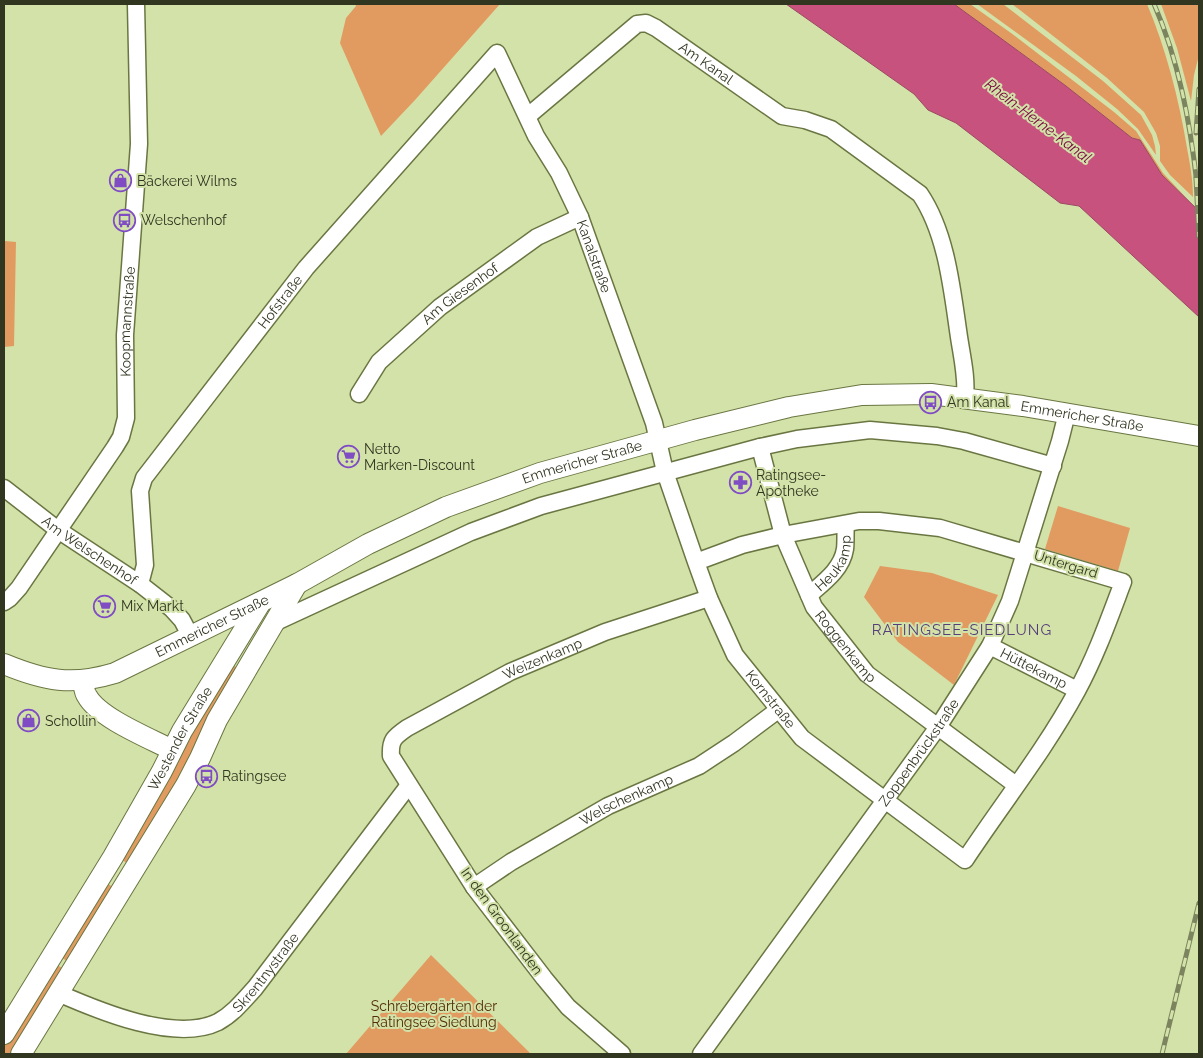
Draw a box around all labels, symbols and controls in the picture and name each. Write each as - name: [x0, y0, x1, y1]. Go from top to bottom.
- street label: Am Kanal: [676, 39, 736, 87]
- water label: Rhein-Herne-Kanal: [981, 75, 1095, 167]
- shop icon: Bäckerei Wilms: [109, 169, 133, 193]
- place label: Bäckerei Wilms: [137, 173, 237, 189]
- bus stop icon: Welschenhof: [113, 208, 137, 232]
- place label: Welschenhof: [141, 212, 228, 228]
- street label: Kanalstraße: [574, 218, 615, 295]
- street label: Am Giesenhof: [419, 259, 502, 327]
- street label: Koopmannstraße: [117, 266, 138, 377]
- street label: Hofstraße: [254, 272, 306, 332]
- bus stop icon: Am Kanal: [919, 390, 943, 414]
- place label: Am Kanal: [947, 394, 1009, 410]
- street label: Emmericher Straße: [1020, 398, 1145, 434]
- street label: Emmericher Straße: [520, 437, 644, 487]
- place label: Netto Marken-Discount: [364, 441, 475, 473]
- supermarket icon: Netto Marken-Discount: [336, 445, 360, 469]
- place label: Ratingsee- Apotheke: [756, 467, 826, 499]
- pharmacy icon: Ratingsee- Apotheke: [728, 471, 752, 495]
- street label: Am Welschenhof: [39, 513, 141, 589]
- street label: Heukamp: [812, 535, 854, 594]
- street label: Untergard: [1032, 547, 1100, 581]
- street label: Emmericher Straße: [153, 591, 271, 660]
- supermarket icon: Mix Markt: [93, 594, 117, 618]
- place label: Mix Markt: [121, 598, 184, 614]
- street label: Roggenkamp: [812, 607, 879, 686]
- district label: RATINGSEE-SIEDLUNG: [872, 621, 1052, 639]
- street label: Weizenkamp: [500, 634, 585, 683]
- street label: Hüttekamp: [998, 645, 1070, 692]
- street label: Kornstraße: [742, 667, 799, 731]
- street label: Westender Straße: [145, 684, 215, 793]
- street label: Zoppenbrückstraße: [875, 696, 962, 809]
- shop icon: Schollin: [17, 709, 41, 733]
- place label: Schollin: [45, 713, 97, 729]
- bus stop icon: Ratingsee: [194, 764, 218, 788]
- place label: Ratingsee: [222, 768, 286, 784]
- street label: Welschenkamp: [577, 770, 676, 829]
- street label: In den Groonlanden: [458, 864, 546, 978]
- street label: Skrentnystraße: [229, 930, 302, 1015]
- park label: Schrebergärten der Ratingsee Siedlung: [371, 998, 497, 1030]

